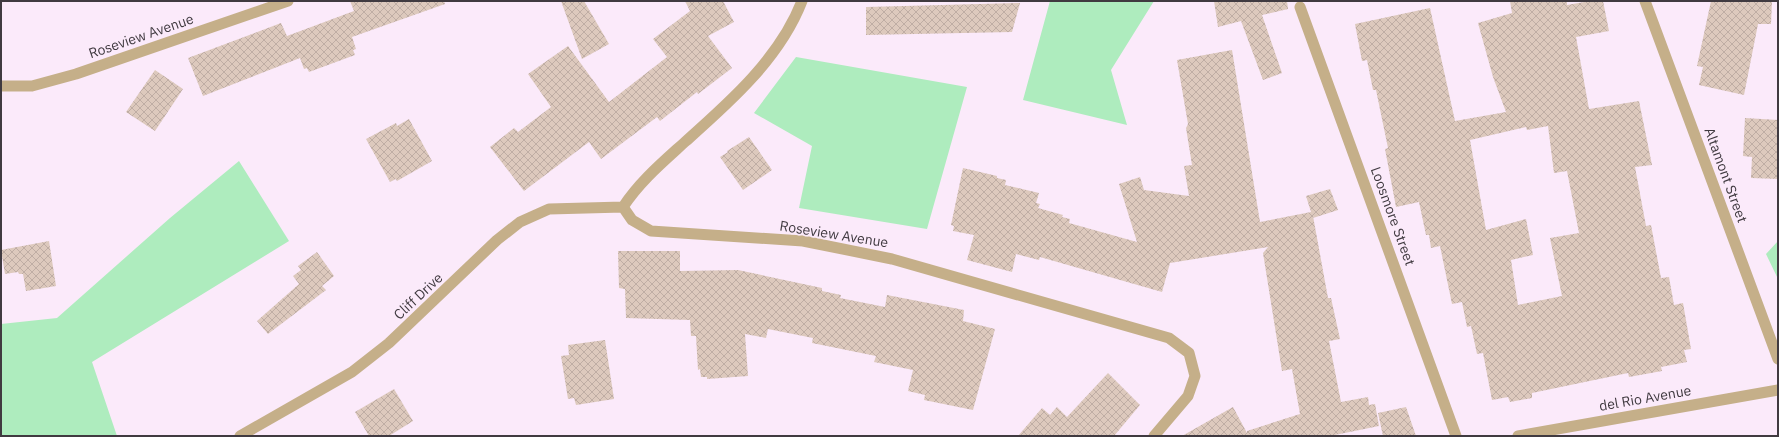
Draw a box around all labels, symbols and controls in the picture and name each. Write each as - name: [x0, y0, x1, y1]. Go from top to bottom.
- street label: Roseview Avenue: [86, 10, 196, 62]
- street label: Altamont Street: [1700, 125, 1752, 225]
- street label: Loosmore Street: [1367, 164, 1419, 268]
- street label: Roseview Avenue: [778, 217, 890, 252]
- street label: Cliff Drive: [390, 268, 447, 323]
- street label: del Rio Avenue: [1598, 381, 1693, 415]

